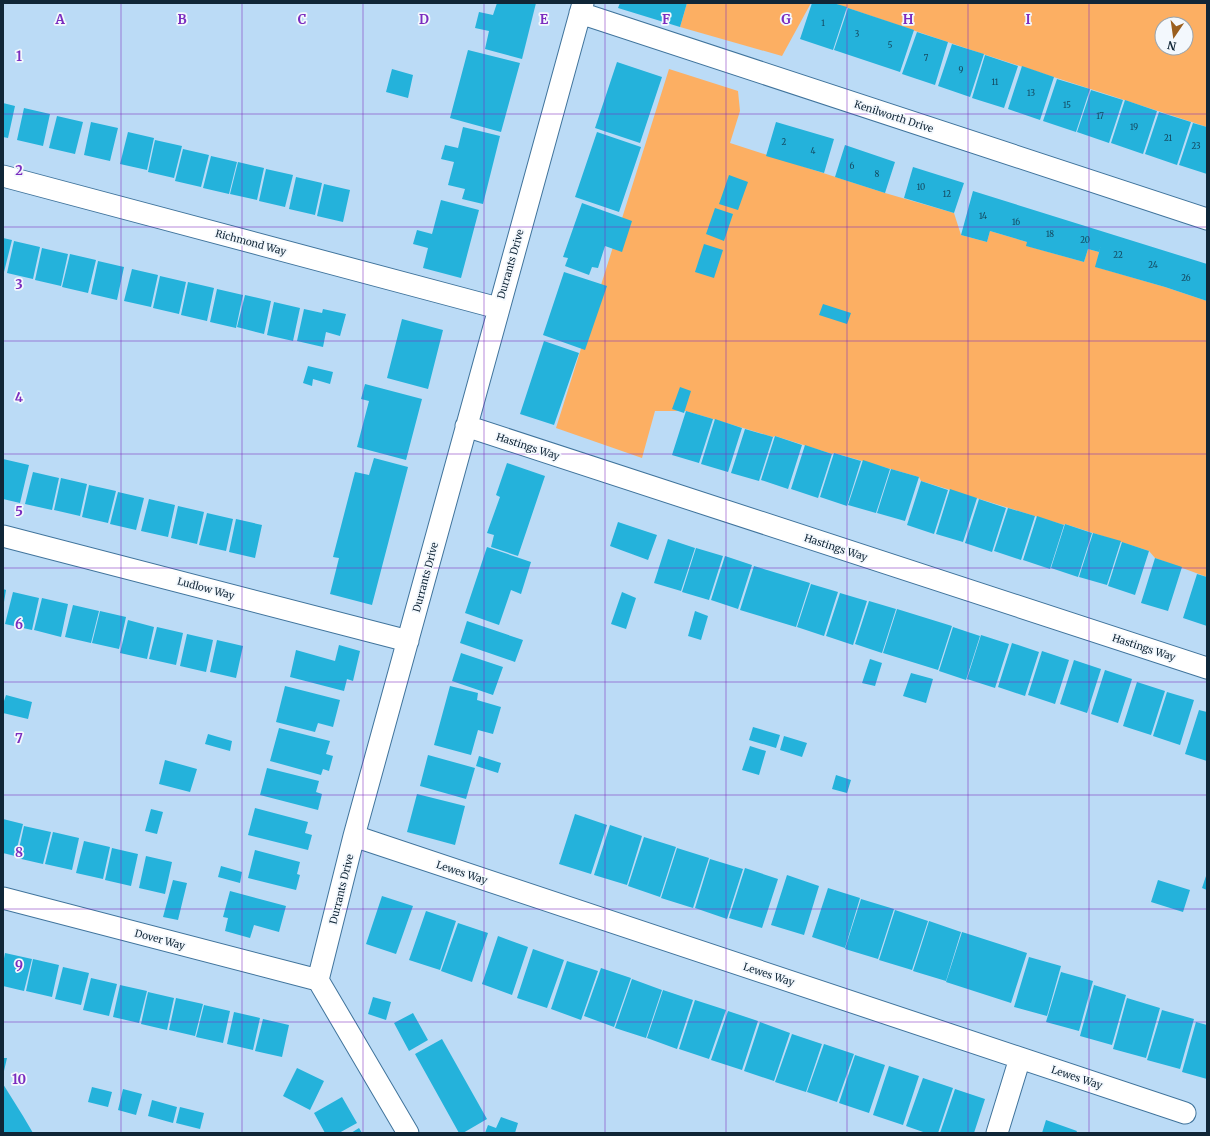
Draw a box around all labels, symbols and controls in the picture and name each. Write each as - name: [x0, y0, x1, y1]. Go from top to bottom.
- text: A: [54, 11, 65, 28]
- text: B: [177, 11, 187, 28]
- text: C: [298, 11, 307, 28]
- text: D: [419, 11, 429, 28]
- text: E: [540, 11, 549, 28]
- text: F: [662, 11, 670, 28]
- text: G: [781, 11, 791, 28]
- text: H: [903, 11, 914, 28]
- text: I: [1025, 11, 1031, 28]
- north arrow: [1154, 16, 1194, 56]
- house number: 1: [821, 18, 825, 28]
- house number: 3: [855, 29, 860, 39]
- text: N: [1166, 38, 1178, 54]
- house number: 5: [888, 40, 893, 50]
- text: 1: [16, 48, 22, 65]
- house number: 7: [924, 53, 929, 63]
- house number: 9: [959, 65, 964, 75]
- house number: 11: [992, 77, 999, 87]
- house number: 13: [1027, 88, 1035, 98]
- street label: Kenilworth Drive: [853, 98, 935, 135]
- house number: 15: [1063, 100, 1071, 110]
- house number: 17: [1096, 111, 1104, 121]
- house number: 19: [1130, 122, 1138, 132]
- house number: 21: [1164, 133, 1172, 143]
- house number: 2: [782, 137, 787, 147]
- house number: 23: [1191, 141, 1201, 151]
- house number: 4: [811, 146, 816, 156]
- house number: 6: [850, 161, 855, 171]
- text: 2: [15, 162, 23, 179]
- house number: 8: [875, 169, 880, 179]
- house number: 10: [917, 182, 925, 192]
- house number: 12: [943, 189, 951, 199]
- house number: 14: [979, 211, 987, 221]
- house number: 16: [1012, 217, 1020, 227]
- street label: Richmond Way: [214, 227, 288, 258]
- street label: Durrants Drive: [494, 228, 527, 300]
- house number: 18: [1046, 229, 1054, 239]
- house number: 20: [1080, 235, 1090, 245]
- house number: 22: [1113, 250, 1123, 260]
- house number: 24: [1148, 260, 1158, 270]
- house number: 26: [1181, 273, 1191, 283]
- text: 3: [15, 276, 23, 293]
- text: 4: [15, 389, 24, 406]
- street label: Hastings Way: [495, 430, 561, 463]
- text: 5: [15, 503, 23, 520]
- street label: Hastings Way: [803, 531, 869, 564]
- street label: Durrants Drive: [410, 541, 441, 613]
- street label: Ludlow Way: [176, 575, 236, 602]
- text: 6: [15, 616, 23, 633]
- street label: Hastings Way: [1111, 631, 1177, 664]
- text: 7: [15, 730, 23, 747]
- text: 8: [15, 844, 23, 861]
- street label: Durrants Drive: [326, 853, 356, 926]
- street label: Lewes Way: [435, 858, 489, 887]
- street label: Dover Way: [133, 927, 187, 953]
- text: 9: [15, 957, 23, 974]
- street label: Lewes Way: [742, 960, 796, 989]
- street label: Lewes Way: [1050, 1063, 1104, 1092]
- text: 10: [12, 1071, 26, 1088]

